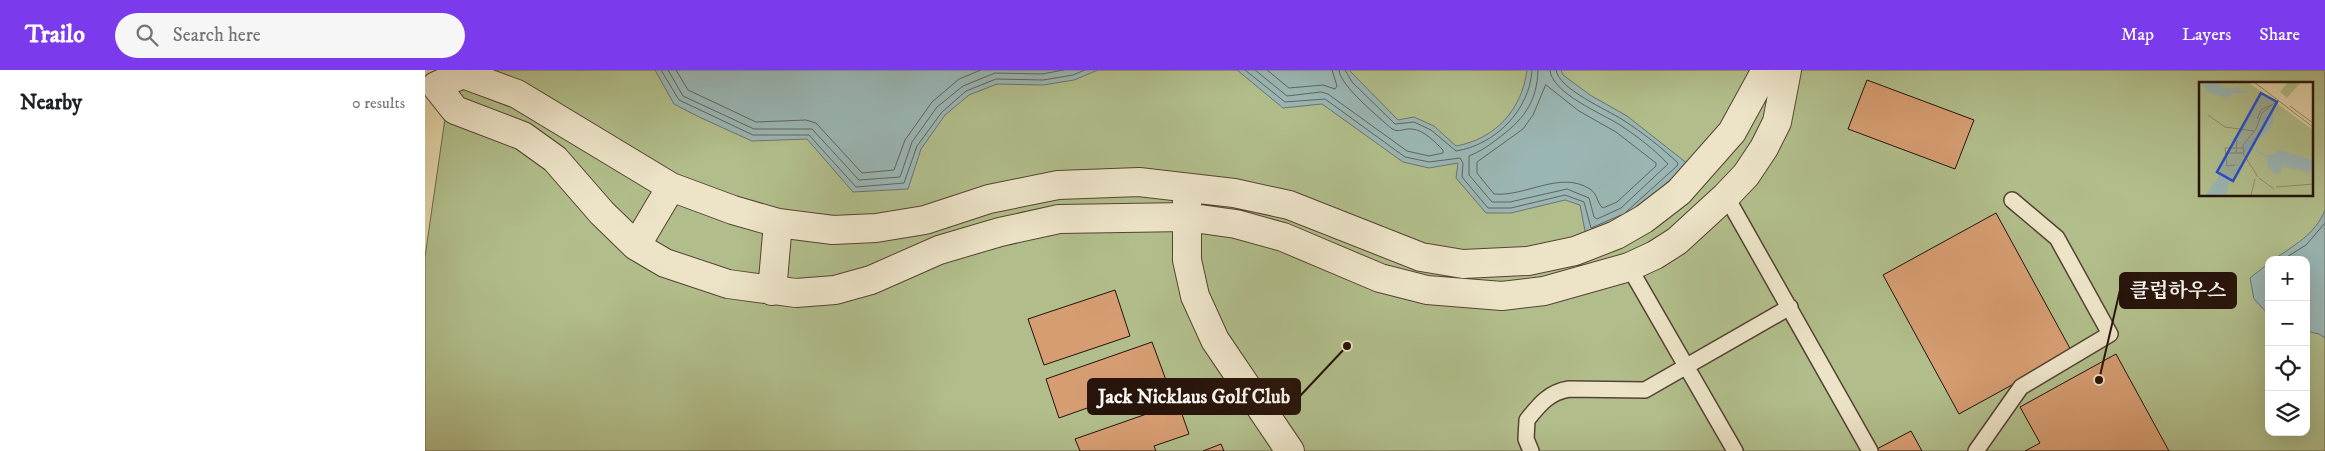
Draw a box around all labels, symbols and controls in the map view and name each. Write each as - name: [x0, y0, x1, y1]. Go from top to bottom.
- search box: [115, 13, 465, 58]
- text: Trailo: [25, 20, 85, 50]
- icon: search: [133, 21, 161, 49]
- text: Search here: [173, 24, 261, 47]
- text: Map: [2121, 24, 2154, 46]
- text: Layers: [2182, 24, 2231, 46]
- text: Share: [2259, 24, 2300, 46]
- inset map: [2199, 82, 2313, 196]
- text: Nearby: [20, 90, 82, 116]
- text: 0 results: [352, 93, 405, 113]
- map controls: [2265, 256, 2310, 436]
- button: +: [2265, 256, 2310, 301]
- callout: 클럽하우스: [2120, 273, 2236, 308]
- text: 클럽하우스: [2130, 279, 2226, 304]
- button: −: [2265, 301, 2310, 346]
- button: locate: [2265, 346, 2310, 391]
- callout: Jack Nicklaus Golf Club: [1088, 379, 1300, 414]
- text: Jack Nicklaus Golf Club: [1096, 385, 1291, 410]
- button: layers: [2265, 391, 2310, 436]

